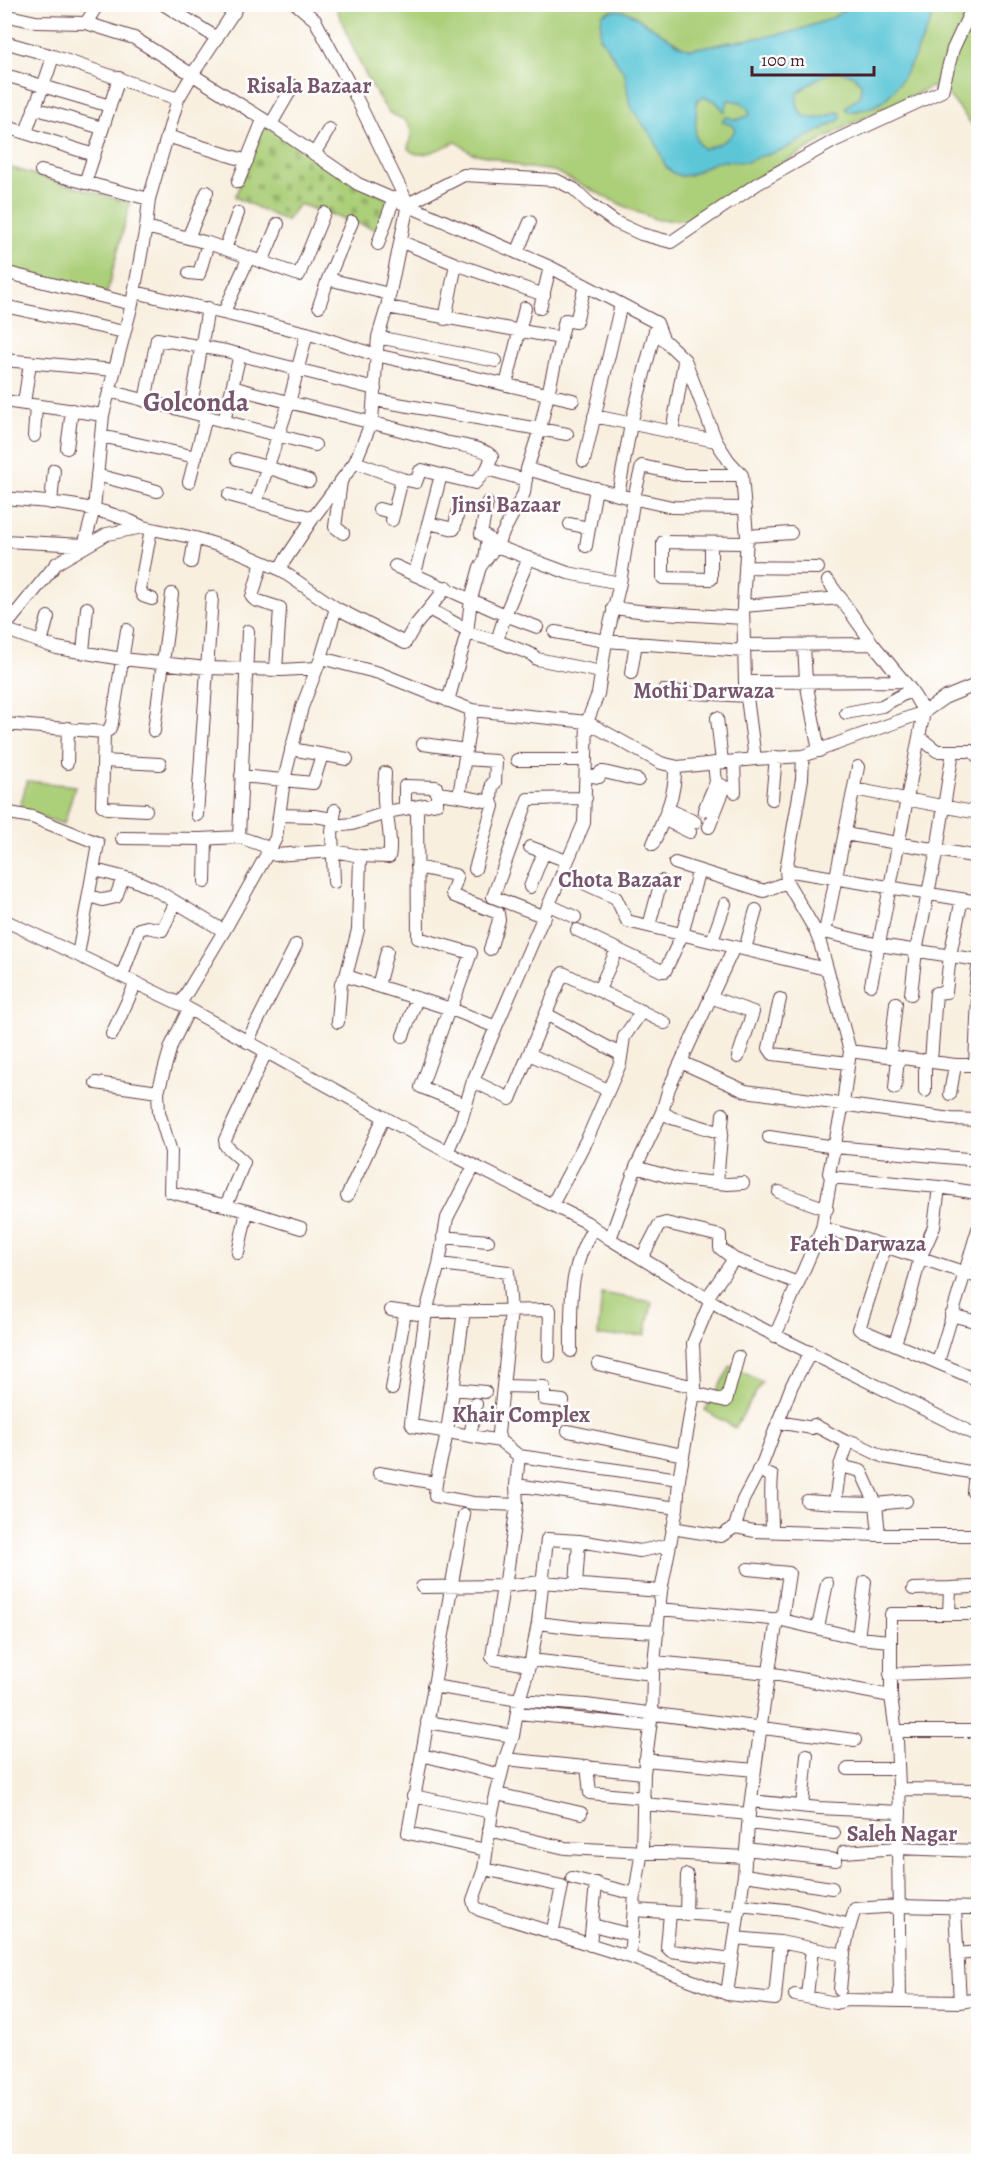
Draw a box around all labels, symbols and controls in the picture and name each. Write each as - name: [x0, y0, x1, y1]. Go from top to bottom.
- scale bar: [752, 39, 874, 77]
- text: 100 m: [761, 48, 805, 72]
- district label: Risala Bazaar: [246, 71, 372, 101]
- district label: Golconda: [143, 384, 249, 420]
- district label: Jinsi Bazaar: [451, 490, 561, 520]
- district label: Mothi Darwaza: [633, 676, 775, 706]
- district label: Chota Bazaar: [558, 865, 682, 895]
- district label: Fateh Darwaza: [790, 1229, 927, 1259]
- district label: Khair Complex: [452, 1400, 590, 1430]
- district label: Saleh Nagar: [847, 1819, 957, 1849]

